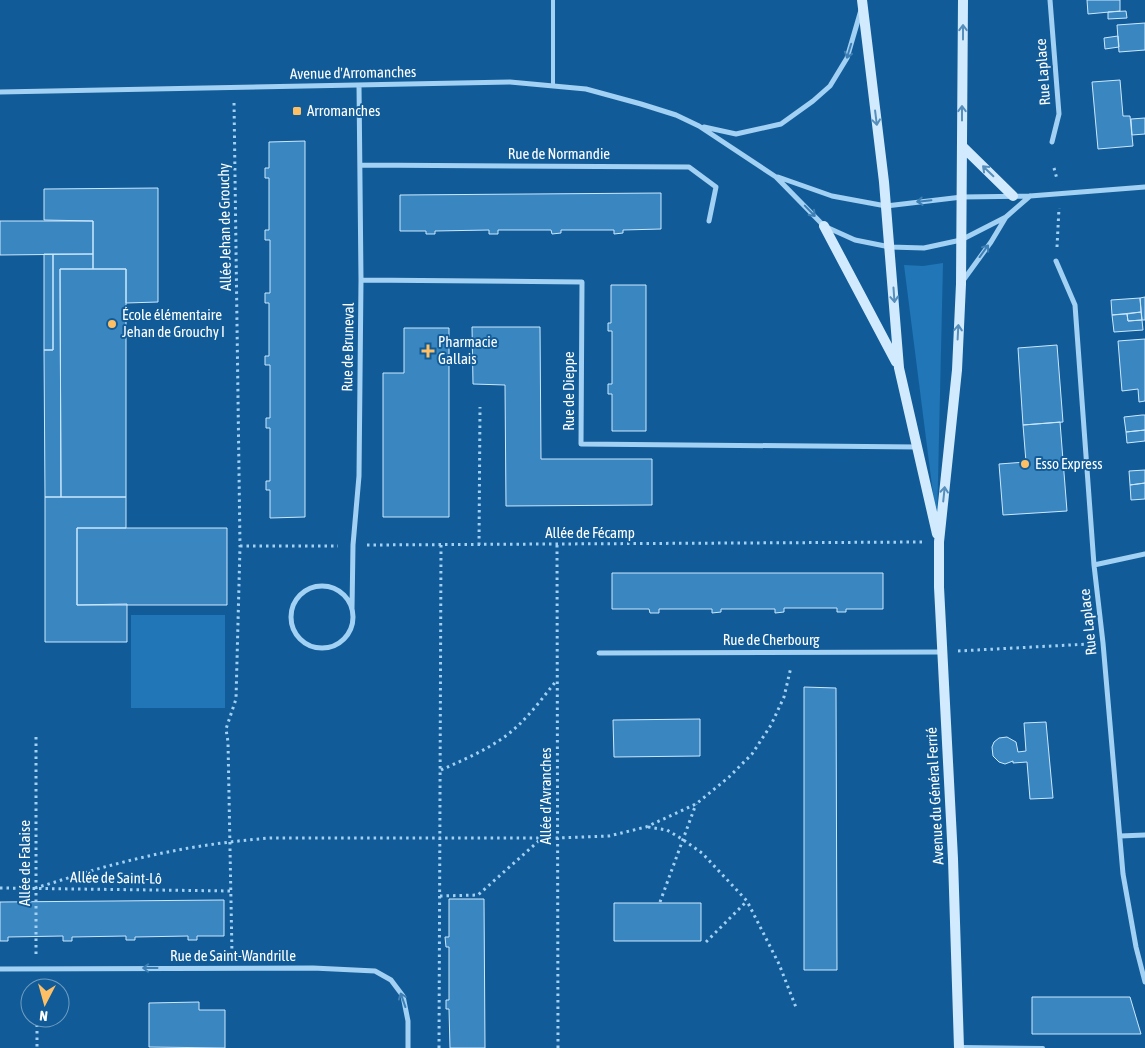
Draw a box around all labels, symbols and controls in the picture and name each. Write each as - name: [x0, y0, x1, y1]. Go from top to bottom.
- one-way arrow: [958, 25, 968, 41]
- street label: Rue Laplace: [1032, 38, 1053, 106]
- one-way arrow: [843, 43, 853, 59]
- street label: Avenue d'Arromanches: [290, 63, 416, 82]
- place label: Arromanches: [307, 102, 380, 119]
- marker: Arromanches: [291, 105, 303, 117]
- one-way arrow: [958, 106, 967, 122]
- one-way arrow: [871, 110, 881, 126]
- street label: Rue de Normandie: [508, 145, 610, 162]
- street label: Allée Jehan de Grouchy: [215, 163, 234, 291]
- one-way arrow: [981, 165, 994, 177]
- one-way arrow: [916, 197, 932, 206]
- one-way arrow: [804, 205, 816, 218]
- one-way arrow: [979, 245, 990, 258]
- one-way arrow: [889, 287, 898, 303]
- street label: Rue de Bruneval: [338, 302, 357, 392]
- place label: École élémentaire Jehan de Grouchy I: [122, 306, 225, 340]
- marker: École élémentaire Jehan de Grouchy I: [106, 318, 118, 330]
- one-way arrow: [954, 324, 963, 340]
- place label: Pharmacie Gallais: [438, 333, 498, 367]
- marker: Pharmacie Gallais: [422, 345, 434, 357]
- street label: Rue de Dieppe: [560, 351, 577, 431]
- place label: Esso Express: [1035, 455, 1102, 472]
- marker: Esso Express: [1019, 458, 1031, 470]
- one-way arrow: [939, 486, 949, 502]
- street label: Allée de Fécamp: [545, 524, 635, 541]
- street label: Rue Laplace: [1076, 588, 1099, 656]
- street label: Rue de Cherbourg: [723, 631, 820, 648]
- street label: Avenue du Général Ferrié: [922, 727, 947, 865]
- street label: Allée d'Avranches: [537, 747, 554, 845]
- street label: Allée de Falaise: [16, 820, 33, 906]
- street label: Allée de Saint-Lô: [70, 868, 162, 887]
- street label: Rue de Saint-Wandrille: [170, 947, 296, 964]
- one-way arrow: [142, 964, 158, 973]
- north arrow: [20, 978, 70, 1028]
- one-way arrow: [397, 992, 407, 1008]
- text: N: [39, 1008, 49, 1024]

